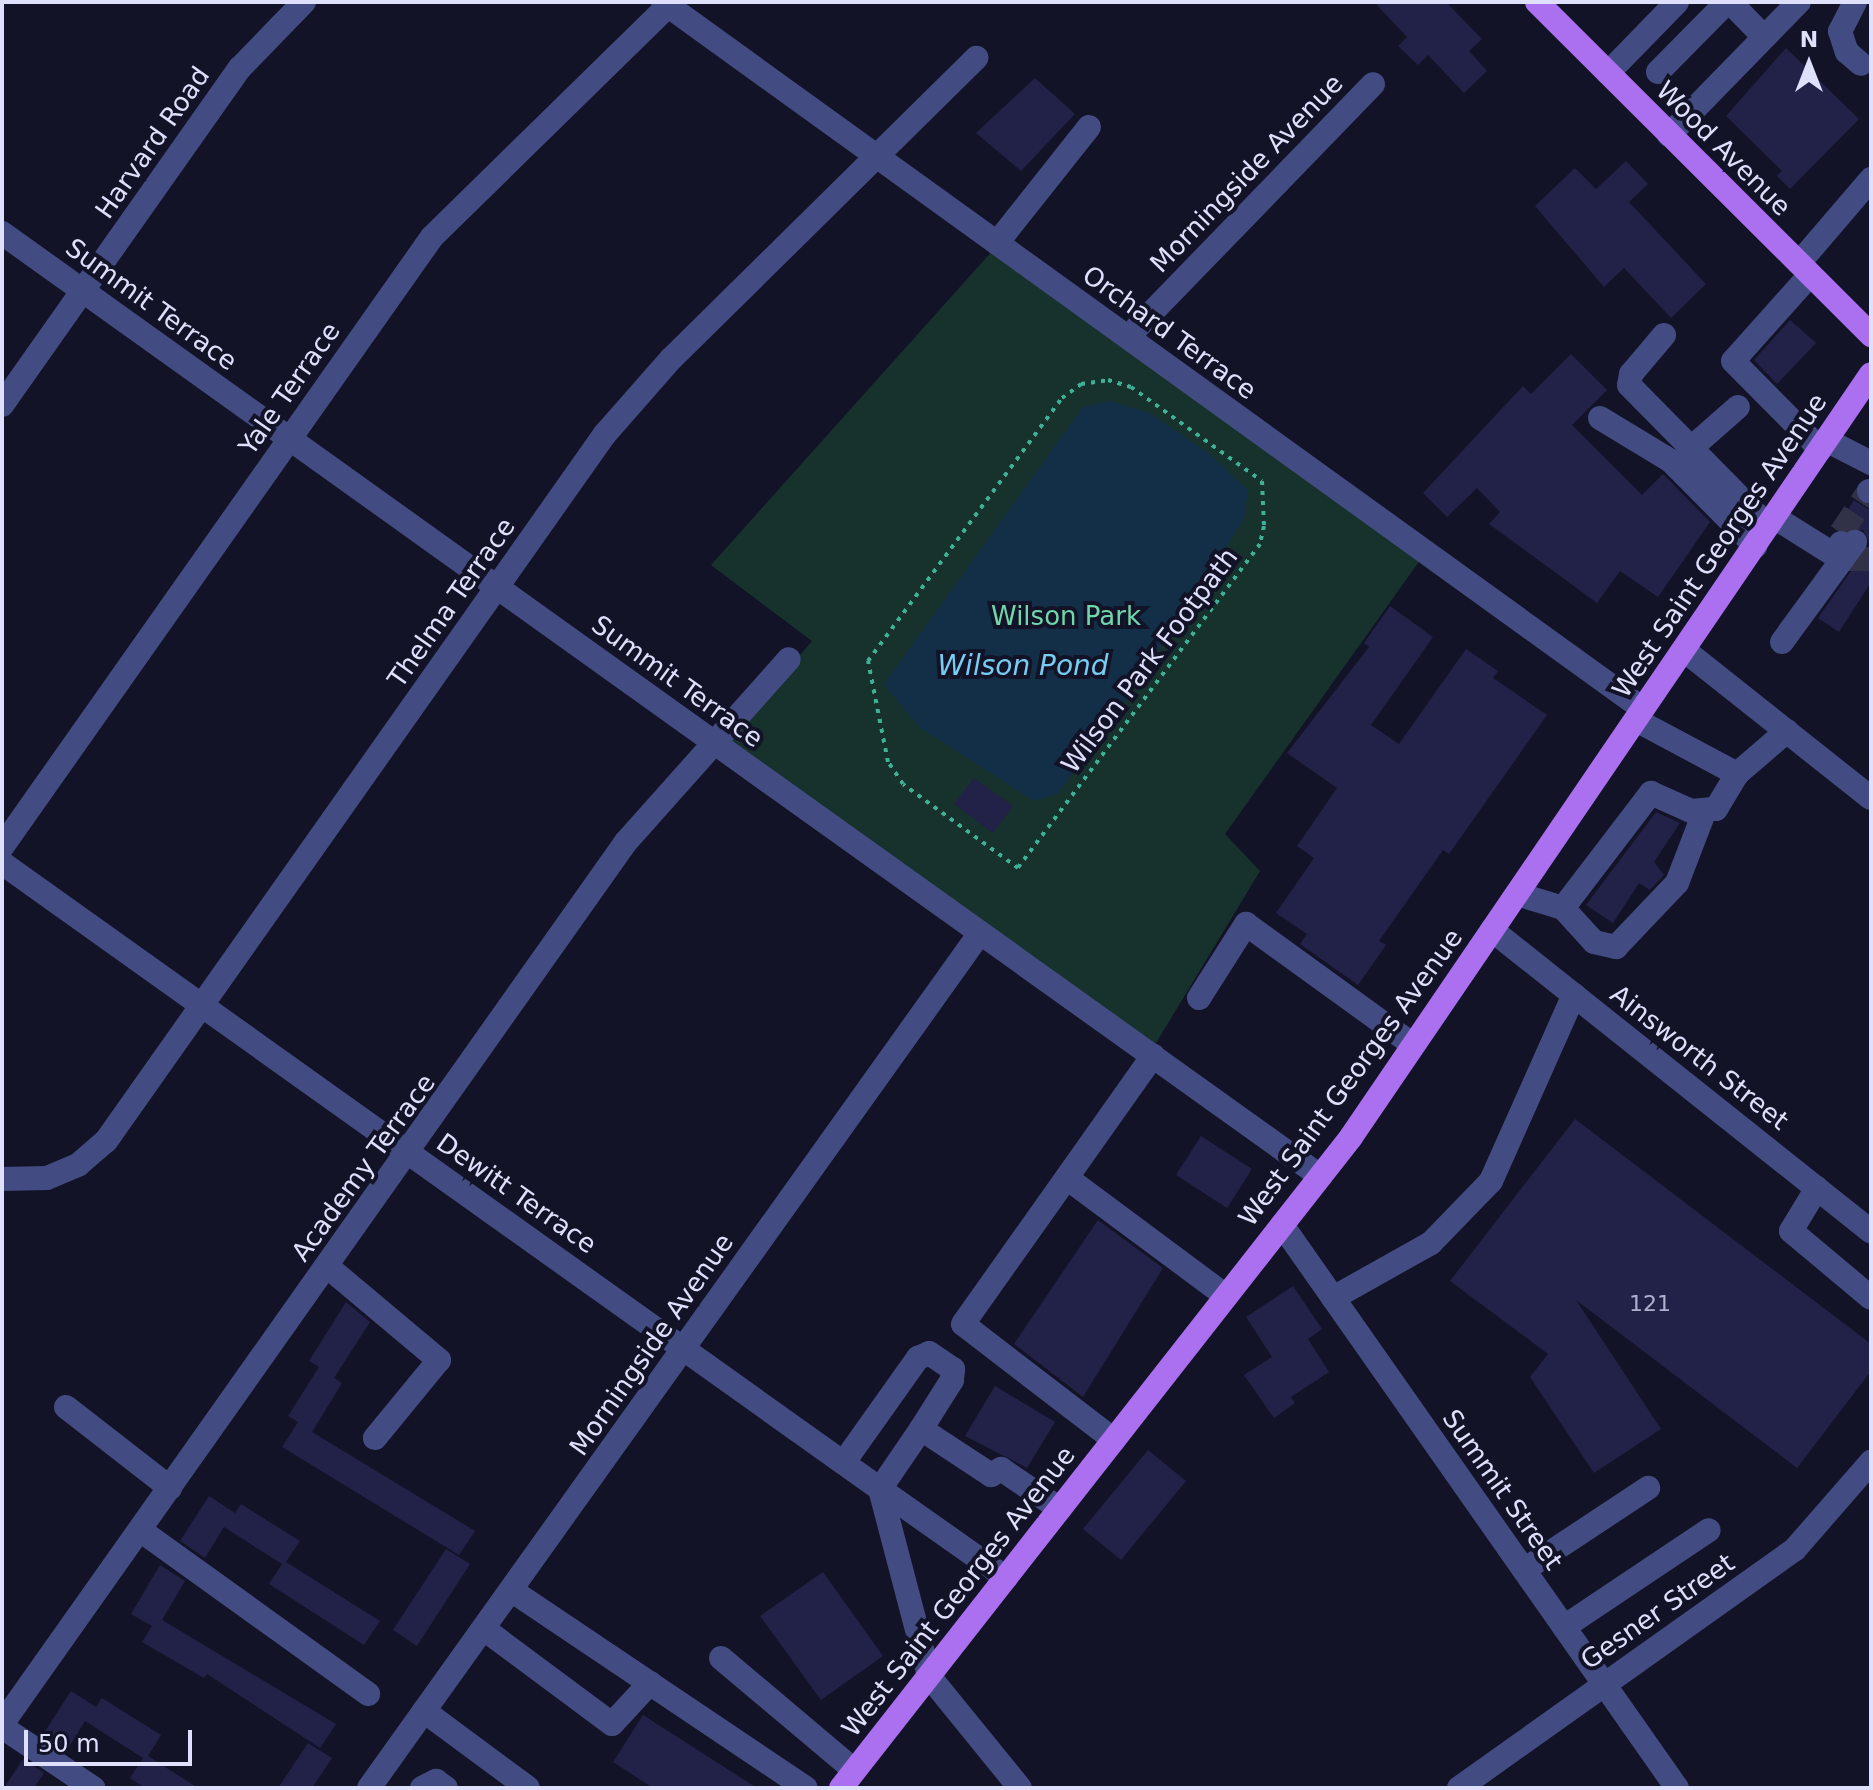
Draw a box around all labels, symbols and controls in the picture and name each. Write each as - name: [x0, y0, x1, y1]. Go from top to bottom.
- north arrow: [1769, 24, 1849, 104]
- text: N: [1800, 27, 1818, 52]
- street label: Harvard Road: [89, 61, 217, 225]
- street label: Morningside Avenue: [1144, 68, 1350, 280]
- street label: Wood Avenue: [1649, 75, 1797, 223]
- street label: Summit Terrace: [59, 232, 243, 378]
- street label: Orchard Terrace: [1076, 260, 1262, 406]
- street label: Yale Terrace: [233, 317, 347, 461]
- street label: West Saint Georges Avenue: [1606, 388, 1834, 704]
- street label: Thelma Terrace: [382, 512, 522, 694]
- street label: Wilson Park Footpath: [1055, 542, 1245, 780]
- park label: Wilson Park: [991, 601, 1141, 633]
- street label: Summit Terrace: [585, 609, 769, 755]
- water label: Wilson Pond: [937, 649, 1109, 683]
- street label: West Saint Georges Avenue: [1233, 923, 1469, 1233]
- street label: Ainsworth Street: [1604, 979, 1794, 1137]
- street label: Academy Terrace: [286, 1068, 442, 1268]
- street label: Dewitt Terrace: [430, 1127, 602, 1261]
- street label: Morningside Avenue: [564, 1228, 740, 1462]
- house number: 121: [1629, 1291, 1671, 1317]
- street label: Summit Street: [1435, 1404, 1569, 1576]
- street label: West Saint Georges Avenue: [836, 1441, 1082, 1743]
- street label: Gesner Street: [1575, 1548, 1741, 1676]
- scale bar: [28, 1714, 196, 1764]
- text: 50 m: [38, 1730, 100, 1758]

